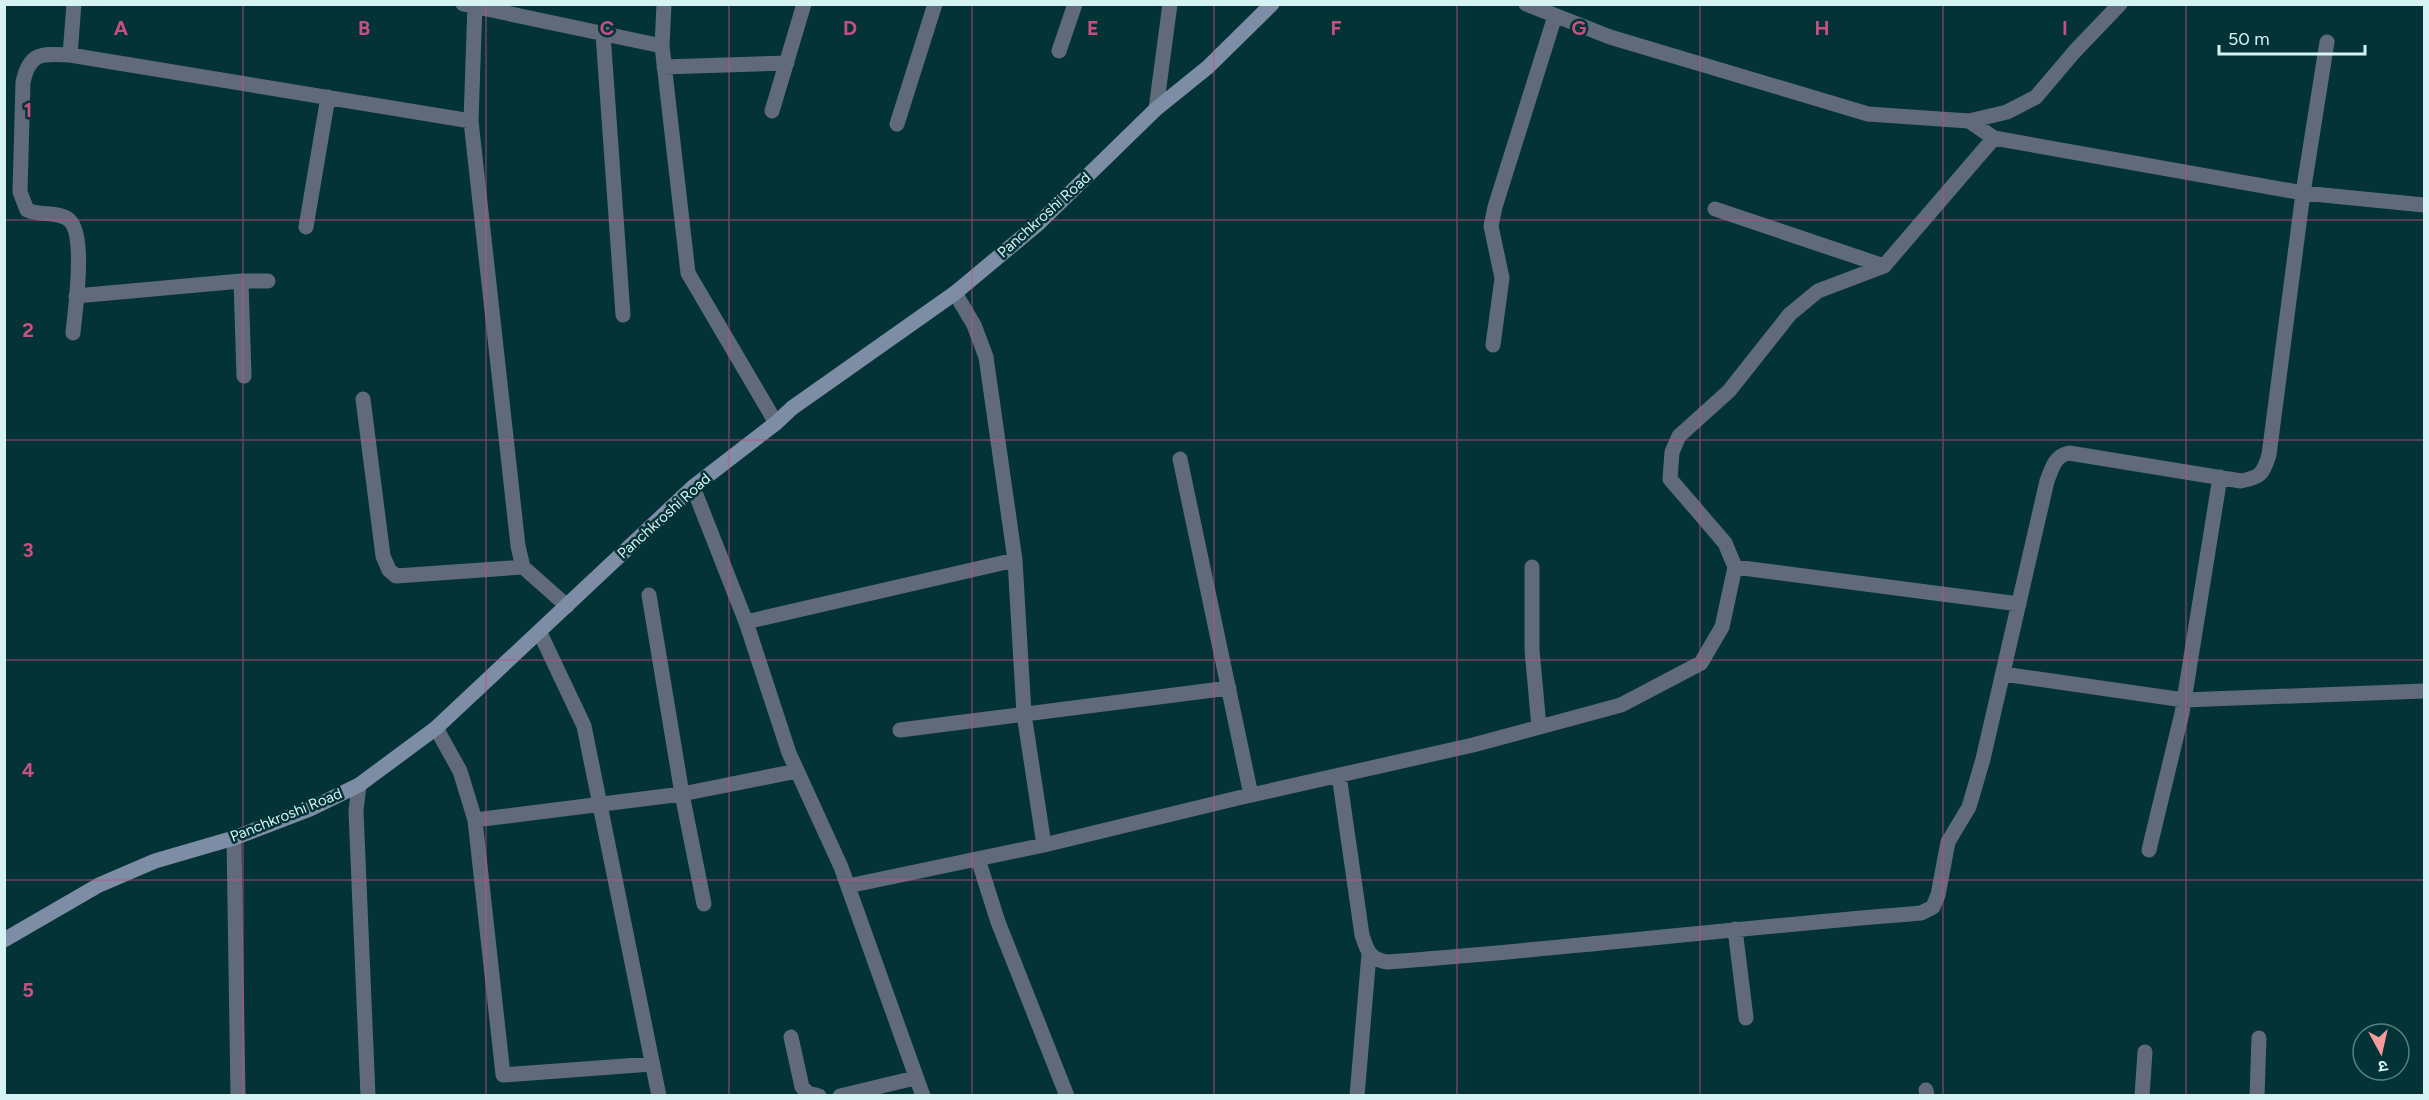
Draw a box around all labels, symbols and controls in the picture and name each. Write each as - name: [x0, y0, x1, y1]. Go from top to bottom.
- text: A: [114, 16, 129, 40]
- text: B: [358, 16, 370, 40]
- text: C: [600, 16, 614, 40]
- text: D: [843, 16, 857, 40]
- text: E: [1087, 16, 1099, 40]
- text: F: [1330, 16, 1342, 40]
- text: G: [1572, 16, 1587, 40]
- text: H: [1815, 16, 1830, 40]
- text: I: [2062, 16, 2068, 40]
- scale bar: [2219, 18, 2364, 56]
- text: 50 m: [2228, 28, 2270, 50]
- text: 1: [24, 98, 32, 122]
- street label: Panchkroshi Road: [994, 168, 1094, 262]
- text: 2: [22, 318, 34, 342]
- street label: Panchkroshi Road: [614, 469, 714, 563]
- text: 3: [22, 538, 34, 562]
- text: 4: [22, 758, 35, 782]
- street label: Panchkroshi Road: [227, 784, 345, 846]
- text: 5: [22, 978, 34, 1002]
- north arrow: [2351, 1022, 2411, 1082]
- text: उ: [2376, 1056, 2389, 1077]

